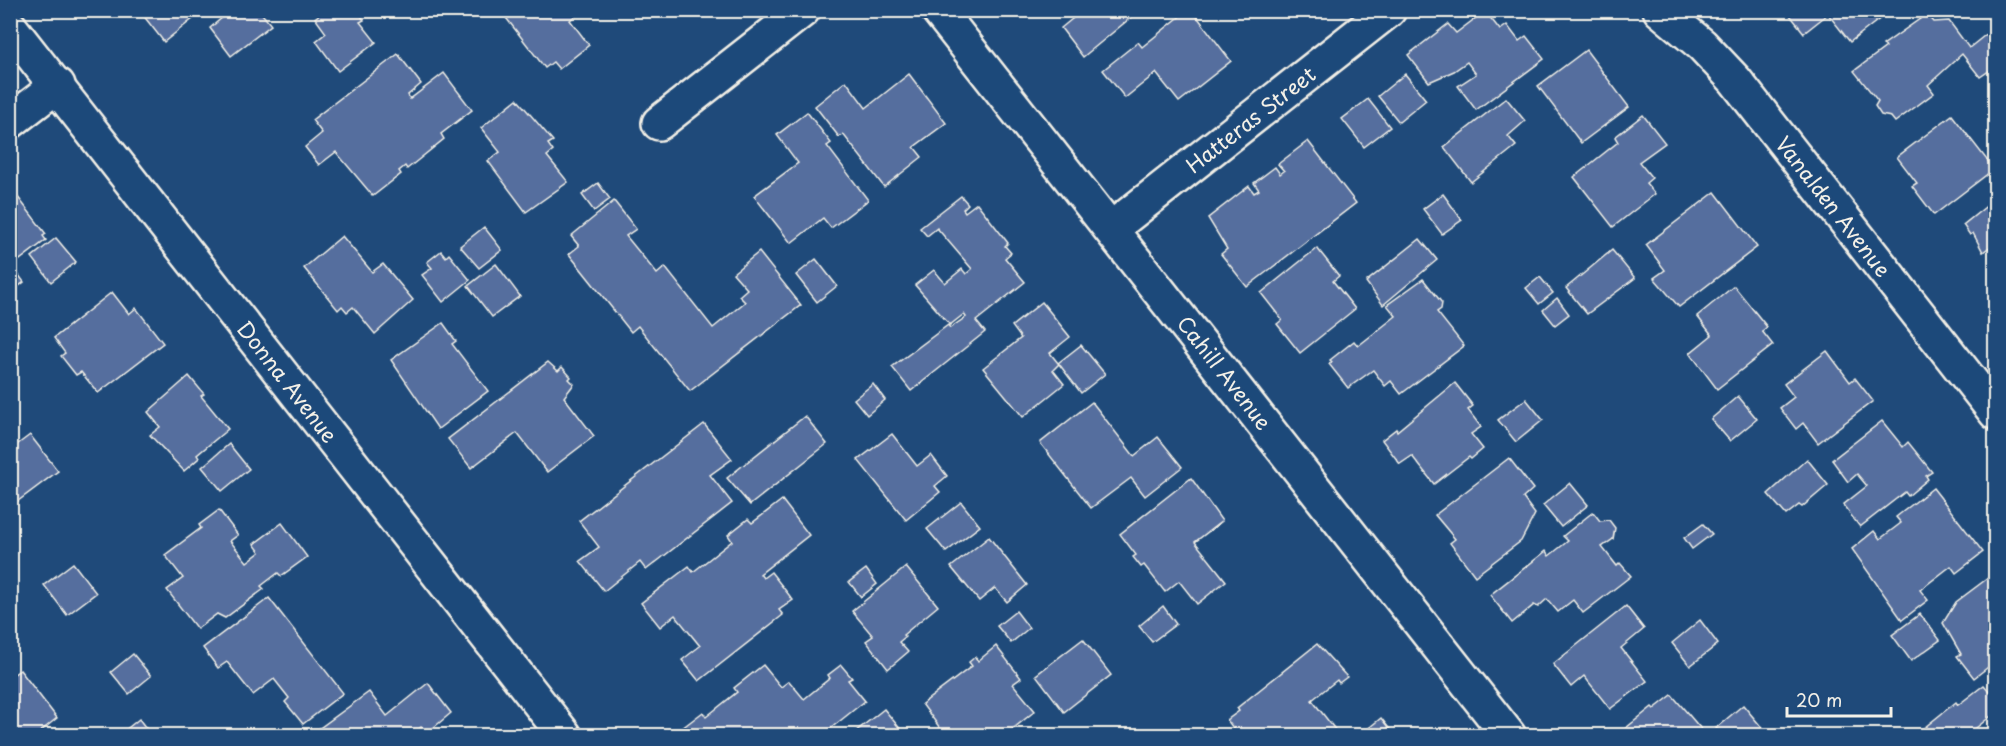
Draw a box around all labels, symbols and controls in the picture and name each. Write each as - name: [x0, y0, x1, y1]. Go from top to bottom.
- street label: Hatteras Street: [1178, 58, 1322, 180]
- street label: Vanalden Avenue: [1769, 129, 1899, 283]
- street label: Cahill Avenue: [1170, 308, 1280, 436]
- street label: Donna Avenue: [230, 313, 346, 449]
- scale bar: [1787, 680, 1890, 718]
- text: 20 m: [1796, 686, 1842, 713]

